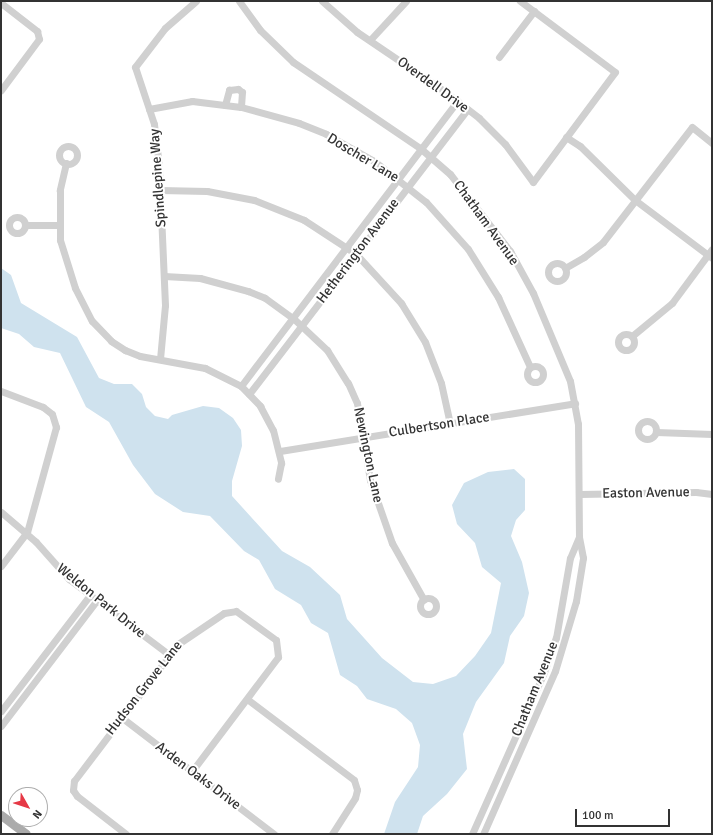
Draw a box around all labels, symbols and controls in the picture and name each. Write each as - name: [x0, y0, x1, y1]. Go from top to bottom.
- street label: Overdell Drive: [394, 53, 472, 117]
- street label: Spindlepine Way: [146, 128, 170, 228]
- street label: Doscher Lane: [324, 130, 402, 186]
- street label: Chatham Avenue: [450, 177, 522, 269]
- street label: Hetherington Avenue: [313, 195, 403, 307]
- street label: Newington Lane: [350, 406, 386, 504]
- street label: Culbertson Place: [387, 409, 491, 441]
- street label: Easton Avenue: [602, 484, 690, 502]
- street label: Weldon Park Drive: [53, 560, 149, 642]
- street label: Hudson Grove Lane: [102, 638, 186, 738]
- street label: Chatham Avenue: [508, 639, 562, 739]
- street label: Arden Oaks Drive: [152, 738, 244, 814]
- north arrow: [8, 787, 48, 827]
- scale bar: [577, 801, 672, 827]
- text: N: [29, 807, 44, 821]
- text: 100 m: [582, 808, 614, 823]

